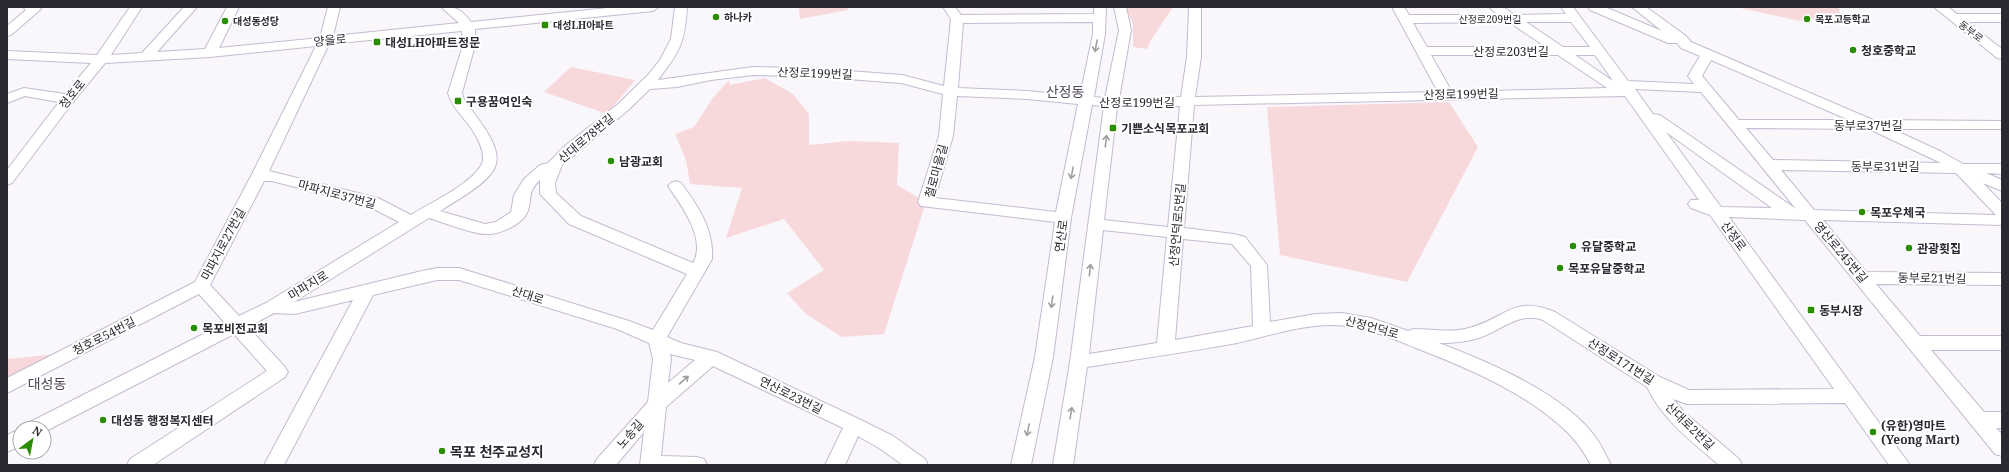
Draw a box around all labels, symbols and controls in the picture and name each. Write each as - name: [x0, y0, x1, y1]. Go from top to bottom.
- place label: 하나카: [724, 10, 752, 24]
- marker: 하나카: [711, 12, 721, 22]
- street label: 산정로209번길: [1459, 12, 1521, 26]
- place label: 목포고등학교: [1815, 12, 1870, 26]
- place label: 대성동성당: [233, 14, 279, 28]
- marker: 목포고등학교: [1802, 14, 1812, 24]
- marker: 대성동성당: [220, 16, 230, 26]
- street label: 동부로: [1956, 17, 1986, 45]
- place label: 대성LH아파트: [553, 18, 614, 32]
- marker: 대성LH아파트: [540, 20, 550, 30]
- street label: 양을로: [313, 30, 347, 50]
- place label: 대성LH아파트정문: [385, 34, 480, 51]
- marker: 대성LH아파트정문: [372, 37, 382, 47]
- one-way arrow: [1092, 39, 1100, 52]
- place label: 청호중학교: [1861, 42, 1916, 59]
- street label: 산정로203번길: [1473, 43, 1549, 60]
- marker: 청호중학교: [1848, 45, 1858, 55]
- street label: 산정로199번길: [777, 63, 853, 83]
- street label: 청호로: [55, 76, 89, 112]
- district label: 산정동: [1046, 82, 1084, 101]
- street label: 산정로199번길: [1423, 85, 1499, 103]
- place label: 구용꿈여인숙: [466, 93, 532, 110]
- street label: 산정로199번길: [1099, 94, 1175, 111]
- marker: 구용꿈여인숙: [453, 96, 463, 106]
- street label: 산대로78번길: [554, 109, 618, 167]
- street label: 동부로37번길: [1834, 117, 1902, 134]
- place label: 기쁜소식목포교회: [1121, 120, 1209, 137]
- marker: 기쁜소식목포교회: [1108, 123, 1118, 133]
- one-way arrow: [1102, 135, 1110, 148]
- street label: 철로마을길: [921, 142, 951, 200]
- place label: 남광교회: [619, 153, 663, 170]
- marker: 남광교회: [606, 156, 616, 166]
- street label: 동부로31번길: [1851, 158, 1919, 175]
- one-way arrow: [1067, 167, 1075, 180]
- street label: 마파지로37번길: [296, 175, 378, 213]
- street label: 산정언덕로5번길: [1165, 182, 1189, 268]
- place label: 목포우체국: [1870, 204, 1925, 221]
- street label: 마파지로27번길: [197, 205, 249, 283]
- marker: 목포우체국: [1857, 207, 1867, 217]
- street label: 연산로: [1050, 218, 1072, 254]
- street label: 산정로: [1717, 218, 1751, 254]
- street label: 영산로245번길: [1810, 218, 1872, 286]
- place label: 유달중학교: [1581, 238, 1636, 255]
- place label: 관광횟집: [1917, 240, 1961, 257]
- marker: 유달중학교: [1568, 241, 1578, 251]
- marker: 관광횟집: [1904, 243, 1914, 253]
- place label: 목포유달중학교: [1568, 260, 1645, 277]
- marker: 목포유달중학교: [1555, 263, 1565, 273]
- one-way arrow: [1086, 264, 1094, 277]
- street label: 마파지로: [285, 266, 331, 304]
- street label: 동부로21번길: [1898, 269, 1966, 287]
- street label: 산대로: [510, 282, 546, 308]
- one-way arrow: [1048, 295, 1056, 308]
- place label: 동부시장: [1819, 302, 1863, 319]
- marker: 동부시장: [1806, 305, 1816, 315]
- street label: 산정언덕로: [1343, 312, 1401, 342]
- street label: 청호로54번길: [70, 313, 138, 359]
- place label: 목포비전교회: [202, 320, 268, 337]
- marker: 목포비전교회: [189, 323, 199, 333]
- street label: 산정로171번길: [1585, 334, 1657, 388]
- street label: 연산로23번길: [756, 372, 826, 418]
- district label: 대성동: [28, 374, 66, 393]
- one-way arrow: [679, 376, 689, 385]
- street label: 산대로2번길: [1662, 398, 1718, 454]
- one-way arrow: [1067, 407, 1075, 420]
- place label: 대성동 행정복지센터: [111, 412, 213, 429]
- marker: 대성동 행정복지센터: [98, 415, 108, 425]
- street label: 노송길: [613, 416, 647, 452]
- place label: (유한)영마트 (Yeong Mart): [1881, 417, 1960, 448]
- north arrow: [12, 420, 52, 460]
- text: N: [30, 422, 45, 440]
- one-way arrow: [1024, 423, 1032, 436]
- marker: (유한)영마트 (Yeong Mart): [1868, 427, 1878, 437]
- place label: 목포 천주교성지: [450, 442, 544, 461]
- marker: 목포 천주교성지: [437, 446, 447, 456]

